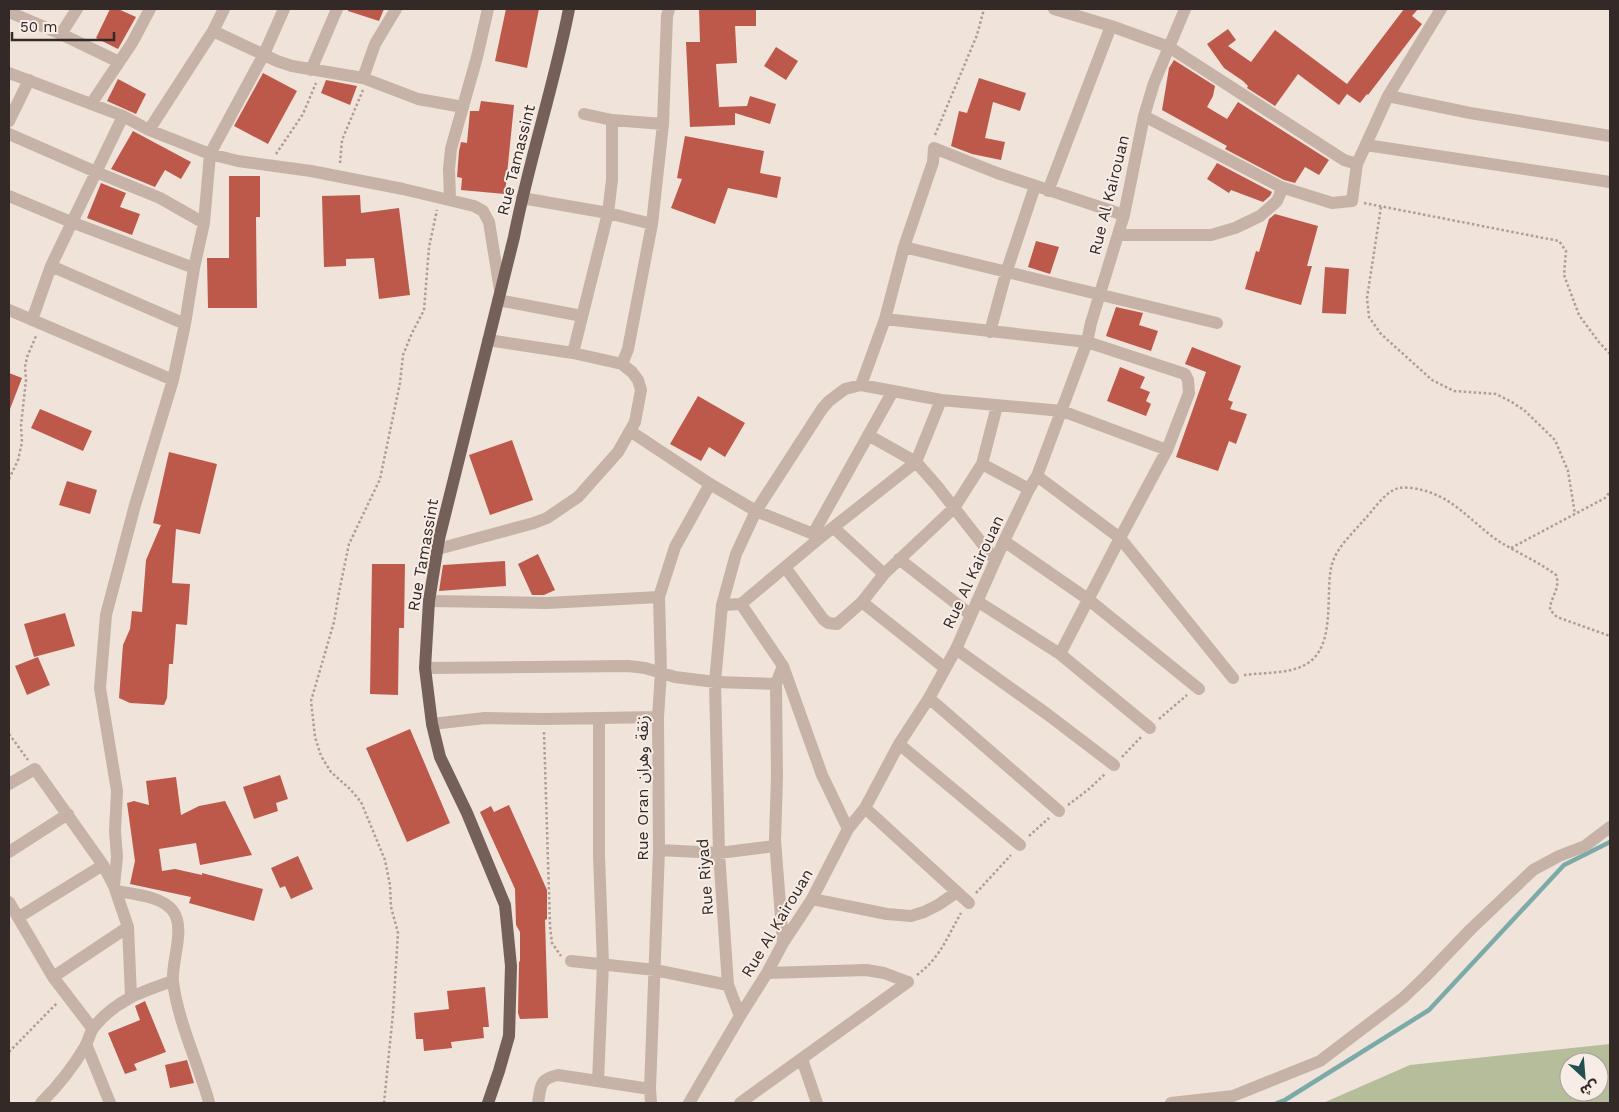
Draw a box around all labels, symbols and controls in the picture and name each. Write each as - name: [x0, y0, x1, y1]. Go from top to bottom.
- scale bar: [12, 10, 115, 42]
- text: 50 m: [20, 18, 57, 36]
- street label: Rue Tamassint: [493, 102, 539, 217]
- street label: Rue Al Kairouan: [1085, 133, 1133, 257]
- street label: Rue Tamassint: [404, 497, 442, 613]
- street label: Rue Al Kairouan: [938, 512, 1008, 632]
- street label: Rue Oran زنقة وهران: [633, 715, 652, 861]
- street label: Rue Riyad: [693, 838, 717, 916]
- street label: Rue Al Kairouan: [737, 865, 817, 981]
- north arrow: [1559, 1052, 1609, 1102]
- text: ش: [1578, 1077, 1602, 1100]

